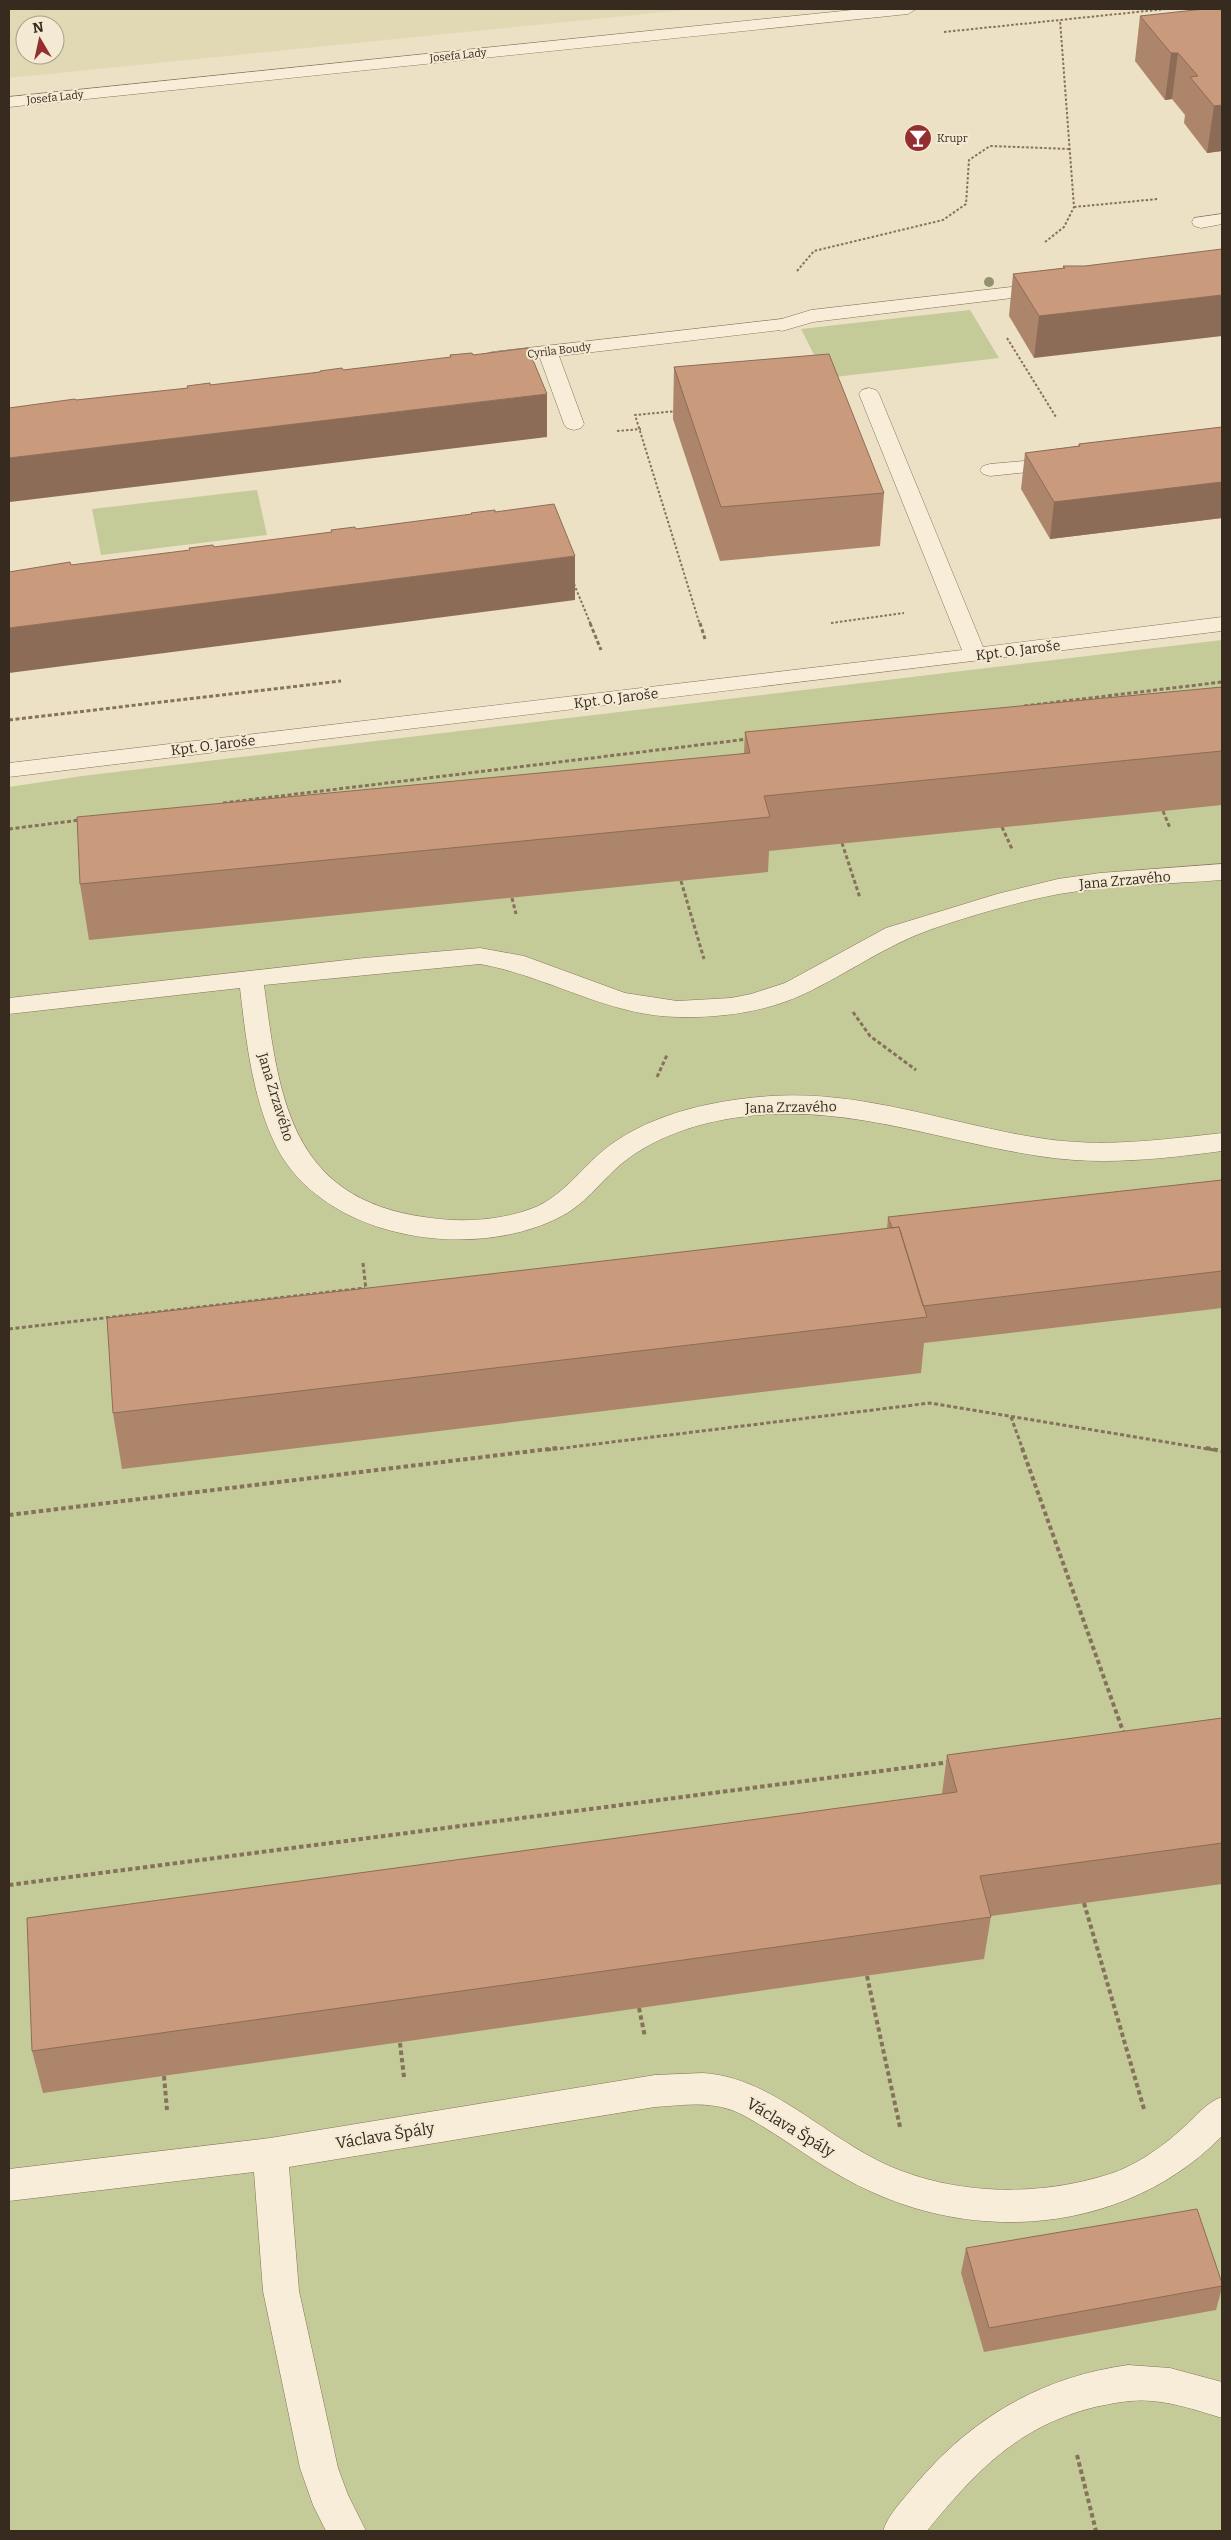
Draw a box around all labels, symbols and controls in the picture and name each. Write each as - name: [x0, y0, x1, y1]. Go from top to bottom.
- north arrow: [15, 15, 65, 65]
- text: N: [31, 18, 45, 37]
- street label: Josefa Lady: [428, 46, 487, 65]
- street label: Josefa Lady: [25, 88, 84, 107]
- bar icon: Krupr: [903, 123, 933, 153]
- place label: Krupr: [937, 132, 968, 145]
- street label: Cyrila Boudy: [526, 340, 592, 361]
- street label: Kpt. O. Jaroše: [975, 637, 1061, 664]
- street label: Kpt. O. Jaroše: [573, 685, 659, 712]
- street label: Kpt. O. Jaroše: [170, 732, 256, 759]
- street label: Jana Zrzavého: [1078, 868, 1171, 893]
- street label: Jana Zrzavého: [254, 1050, 297, 1143]
- street label: Jana Zrzavého: [744, 1098, 837, 1117]
- street label: Václava Špály: [743, 2093, 839, 2161]
- street label: Václava Špály: [334, 2117, 436, 2153]

